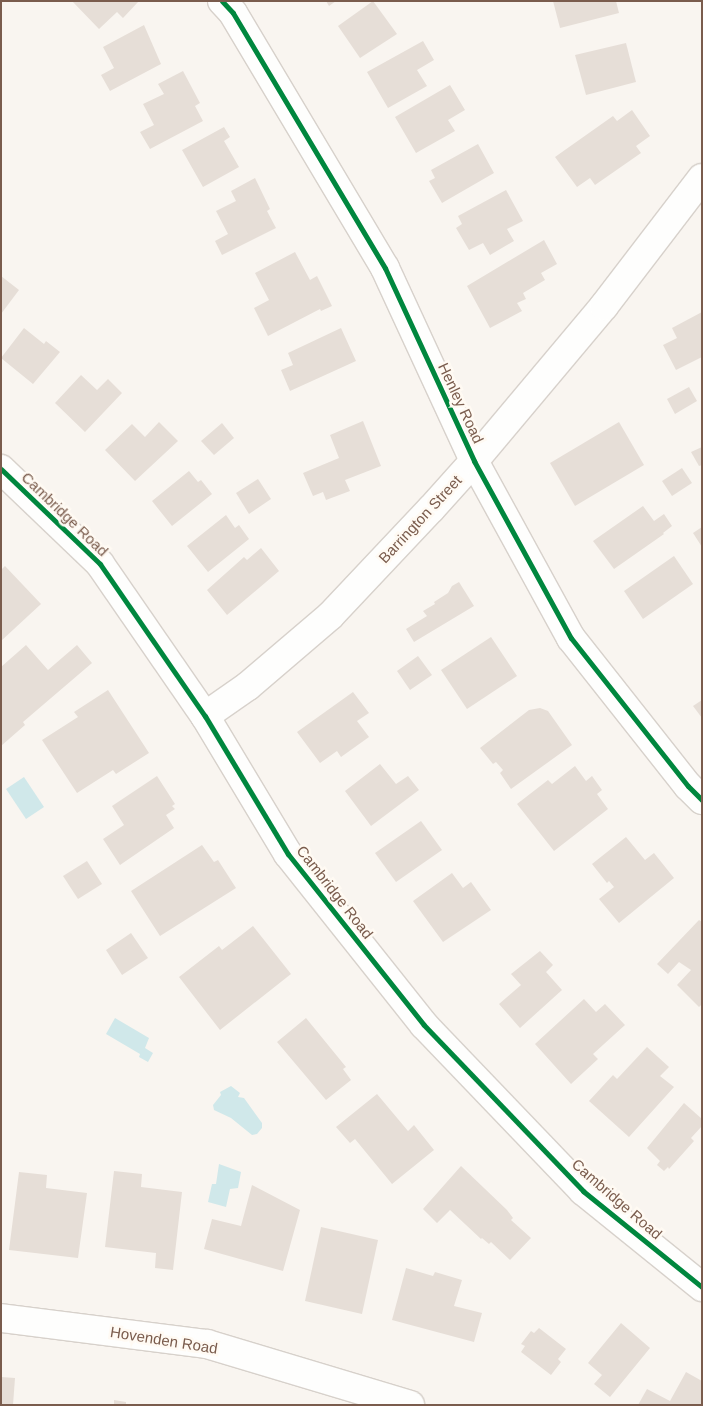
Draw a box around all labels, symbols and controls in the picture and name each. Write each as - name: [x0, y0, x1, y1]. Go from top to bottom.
- street label: Henley Road: [435, 360, 487, 446]
- street label: Cambridge Road: [18, 468, 112, 560]
- street label: Barrington Street: [375, 471, 465, 567]
- street label: Cambridge Road: [293, 842, 377, 942]
- street label: Cambridge Road: [568, 1155, 666, 1243]
- street label: Hovenden Road: [109, 1323, 219, 1357]

